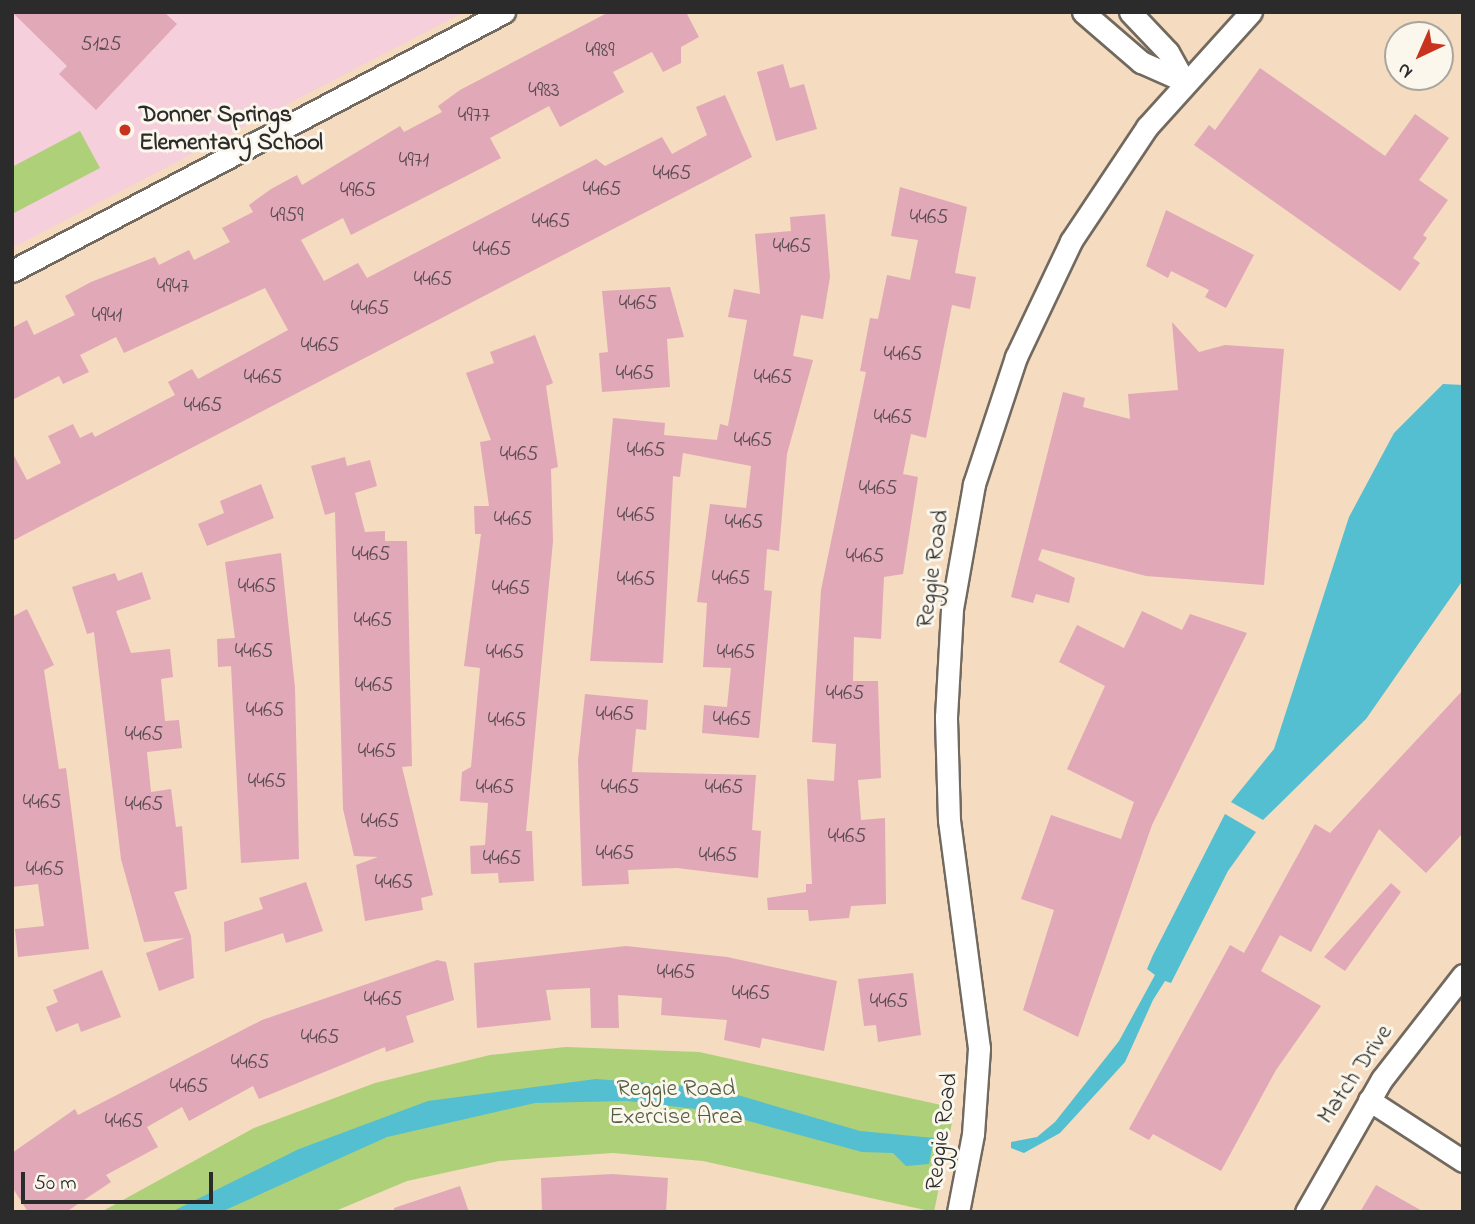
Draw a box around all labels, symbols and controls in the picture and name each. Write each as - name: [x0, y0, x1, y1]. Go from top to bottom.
- north arrow: [1384, 21, 1454, 91]
- house number: 5125: [80, 32, 122, 58]
- house number: 4989: [585, 38, 615, 64]
- text: N: [1391, 56, 1419, 84]
- house number: 4983: [528, 78, 560, 104]
- place label: Donner Springs Elementary School: [139, 102, 323, 158]
- house number: 4977: [458, 103, 490, 129]
- marker: Donner Springs Elementary School: [117, 122, 133, 138]
- house number: 4971: [399, 148, 429, 174]
- house number: 4465: [653, 161, 691, 187]
- house number: 4465: [583, 177, 621, 203]
- house number: 4965: [340, 178, 376, 204]
- house number: 4959: [270, 203, 304, 229]
- house number: 4465: [910, 205, 948, 231]
- house number: 4465: [532, 209, 570, 235]
- house number: 4465: [773, 234, 811, 260]
- house number: 4465: [473, 237, 511, 263]
- house number: 4465: [414, 267, 452, 293]
- house number: 4947: [157, 274, 189, 300]
- house number: 4465: [619, 291, 657, 317]
- house number: 4465: [351, 296, 389, 322]
- house number: 4941: [92, 303, 122, 329]
- house number: 4465: [301, 333, 339, 359]
- house number: 4465: [884, 342, 922, 368]
- house number: 4465: [616, 361, 654, 387]
- house number: 4465: [244, 365, 282, 391]
- house number: 4465: [754, 365, 792, 391]
- house number: 4465: [184, 393, 222, 419]
- house number: 4465: [874, 405, 912, 431]
- house number: 4465: [734, 428, 772, 454]
- house number: 4465: [627, 438, 665, 464]
- house number: 4465: [500, 442, 538, 468]
- house number: 4465: [859, 476, 897, 502]
- house number: 4465: [617, 503, 655, 529]
- house number: 4465: [494, 507, 532, 533]
- street label: Reggie Road: [911, 508, 957, 630]
- house number: 4465: [725, 510, 763, 536]
- house number: 4465: [352, 542, 390, 568]
- house number: 4465: [846, 544, 884, 570]
- house number: 4465: [712, 566, 750, 592]
- house number: 4465: [617, 567, 655, 593]
- house number: 4465: [238, 574, 276, 600]
- house number: 4465: [492, 576, 530, 602]
- house number: 4465: [354, 608, 392, 634]
- house number: 4465: [235, 639, 273, 665]
- house number: 4465: [486, 640, 524, 666]
- house number: 4465: [717, 640, 755, 666]
- house number: 4465: [355, 673, 393, 699]
- house number: 4465: [826, 681, 864, 707]
- house number: 4465: [246, 698, 284, 724]
- house number: 4465: [596, 702, 634, 728]
- house number: 4465: [713, 707, 751, 733]
- house number: 4465: [488, 708, 526, 734]
- house number: 4465: [125, 722, 163, 748]
- house number: 4465: [358, 739, 396, 765]
- house number: 4465: [248, 769, 286, 795]
- house number: 4465: [476, 775, 514, 801]
- house number: 4465: [601, 775, 639, 801]
- house number: 4465: [705, 775, 743, 801]
- house number: 4465: [23, 790, 61, 816]
- house number: 4465: [125, 792, 163, 818]
- house number: 4465: [361, 809, 399, 835]
- house number: 4465: [828, 824, 866, 850]
- house number: 4465: [596, 841, 634, 867]
- house number: 4465: [699, 843, 737, 869]
- house number: 4465: [483, 846, 521, 872]
- house number: 4465: [26, 857, 64, 883]
- house number: 4465: [375, 870, 413, 896]
- house number: 4465: [657, 960, 695, 986]
- house number: 4465: [732, 981, 770, 1007]
- house number: 4465: [364, 987, 402, 1013]
- house number: 4465: [870, 989, 908, 1015]
- street label: Match Drive: [1312, 1020, 1400, 1130]
- house number: 4465: [301, 1025, 339, 1051]
- house number: 4465: [231, 1050, 269, 1076]
- street label: Reggie Road: [920, 1071, 966, 1193]
- house number: 4465: [170, 1074, 208, 1100]
- park label: Reggie Road Exercise Area: [609, 1076, 743, 1132]
- house number: 4465: [105, 1109, 143, 1135]
- scale bar: [24, 1158, 217, 1202]
- text: 50 m: [34, 1169, 77, 1199]

